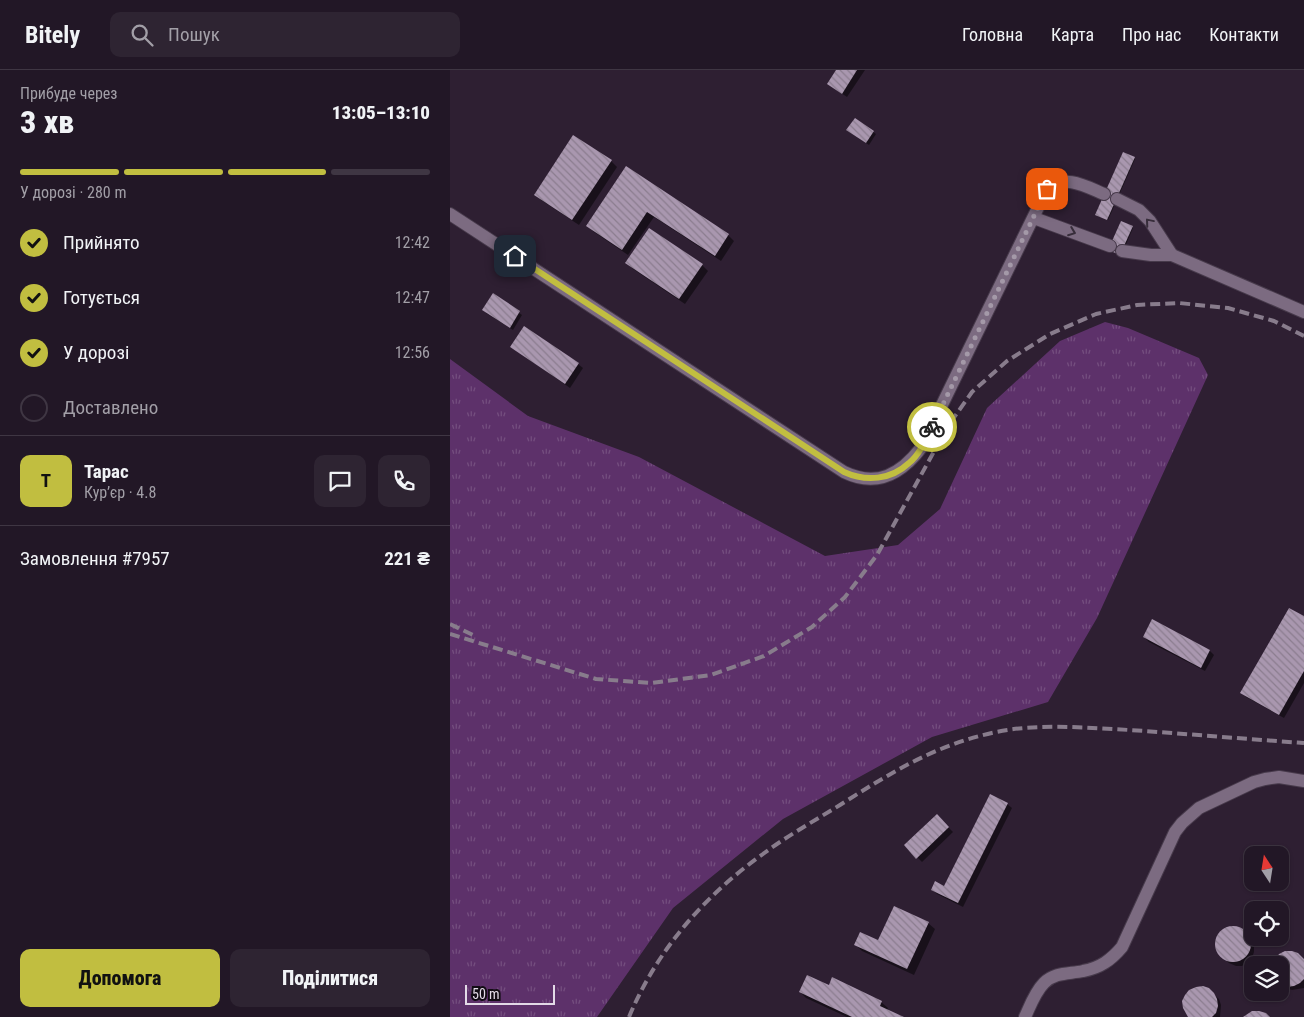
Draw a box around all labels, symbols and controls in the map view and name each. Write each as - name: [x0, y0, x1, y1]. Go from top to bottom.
- search box: [110, 12, 460, 57]
- text: Bitely: [25, 21, 80, 49]
- icon: search: [128, 21, 156, 49]
- text: Пошук: [168, 23, 220, 46]
- text: Головна: [962, 24, 1023, 45]
- text: Карта: [1051, 24, 1094, 45]
- text: Про нас: [1122, 24, 1181, 45]
- text: Контакти: [1209, 24, 1279, 45]
- text: Прибуде через: [20, 84, 117, 103]
- text: 13:05–13:10: [332, 101, 430, 124]
- text: 3 хв: [20, 103, 74, 141]
- pin: [1026, 168, 1068, 210]
- icon: bag: [1033, 175, 1061, 203]
- text: У дорозі · 280 m: [20, 183, 126, 202]
- one-way arrow: [1146, 218, 1155, 227]
- one-way arrow: [1067, 226, 1075, 236]
- icon: check: [20, 229, 48, 257]
- text: Прийнято: [63, 231, 140, 254]
- text: 12:42: [395, 233, 430, 252]
- pin: [494, 235, 536, 277]
- icon: home: [501, 242, 529, 270]
- icon: check: [20, 284, 48, 312]
- text: Готується: [63, 286, 140, 309]
- text: 12:47: [395, 288, 430, 307]
- icon: check: [20, 339, 48, 367]
- text: У дорозі: [63, 341, 129, 364]
- text: 12:56: [395, 343, 430, 362]
- text: Доставлено: [63, 396, 158, 419]
- courier: [907, 402, 957, 452]
- icon: bike: [918, 413, 946, 441]
- button: chat: [314, 455, 366, 507]
- button: phone: [378, 455, 430, 507]
- text: Тарас: [84, 460, 129, 483]
- text: Т: [41, 469, 51, 492]
- text: Кур’єр · 4.8: [84, 483, 156, 502]
- text: Замовлення #7957: [20, 547, 170, 570]
- text: 221 ₴: [384, 547, 430, 570]
- north arrow: [1244, 846, 1289, 891]
- map controls: [1244, 846, 1289, 1001]
- button: locate: [1244, 901, 1289, 946]
- button: Допомога: [20, 949, 220, 1007]
- button: Поділитися: [230, 949, 430, 1007]
- button: layers: [1244, 956, 1289, 1001]
- scale bar: [465, 982, 555, 1005]
- text: 50 m: [472, 986, 500, 1002]

